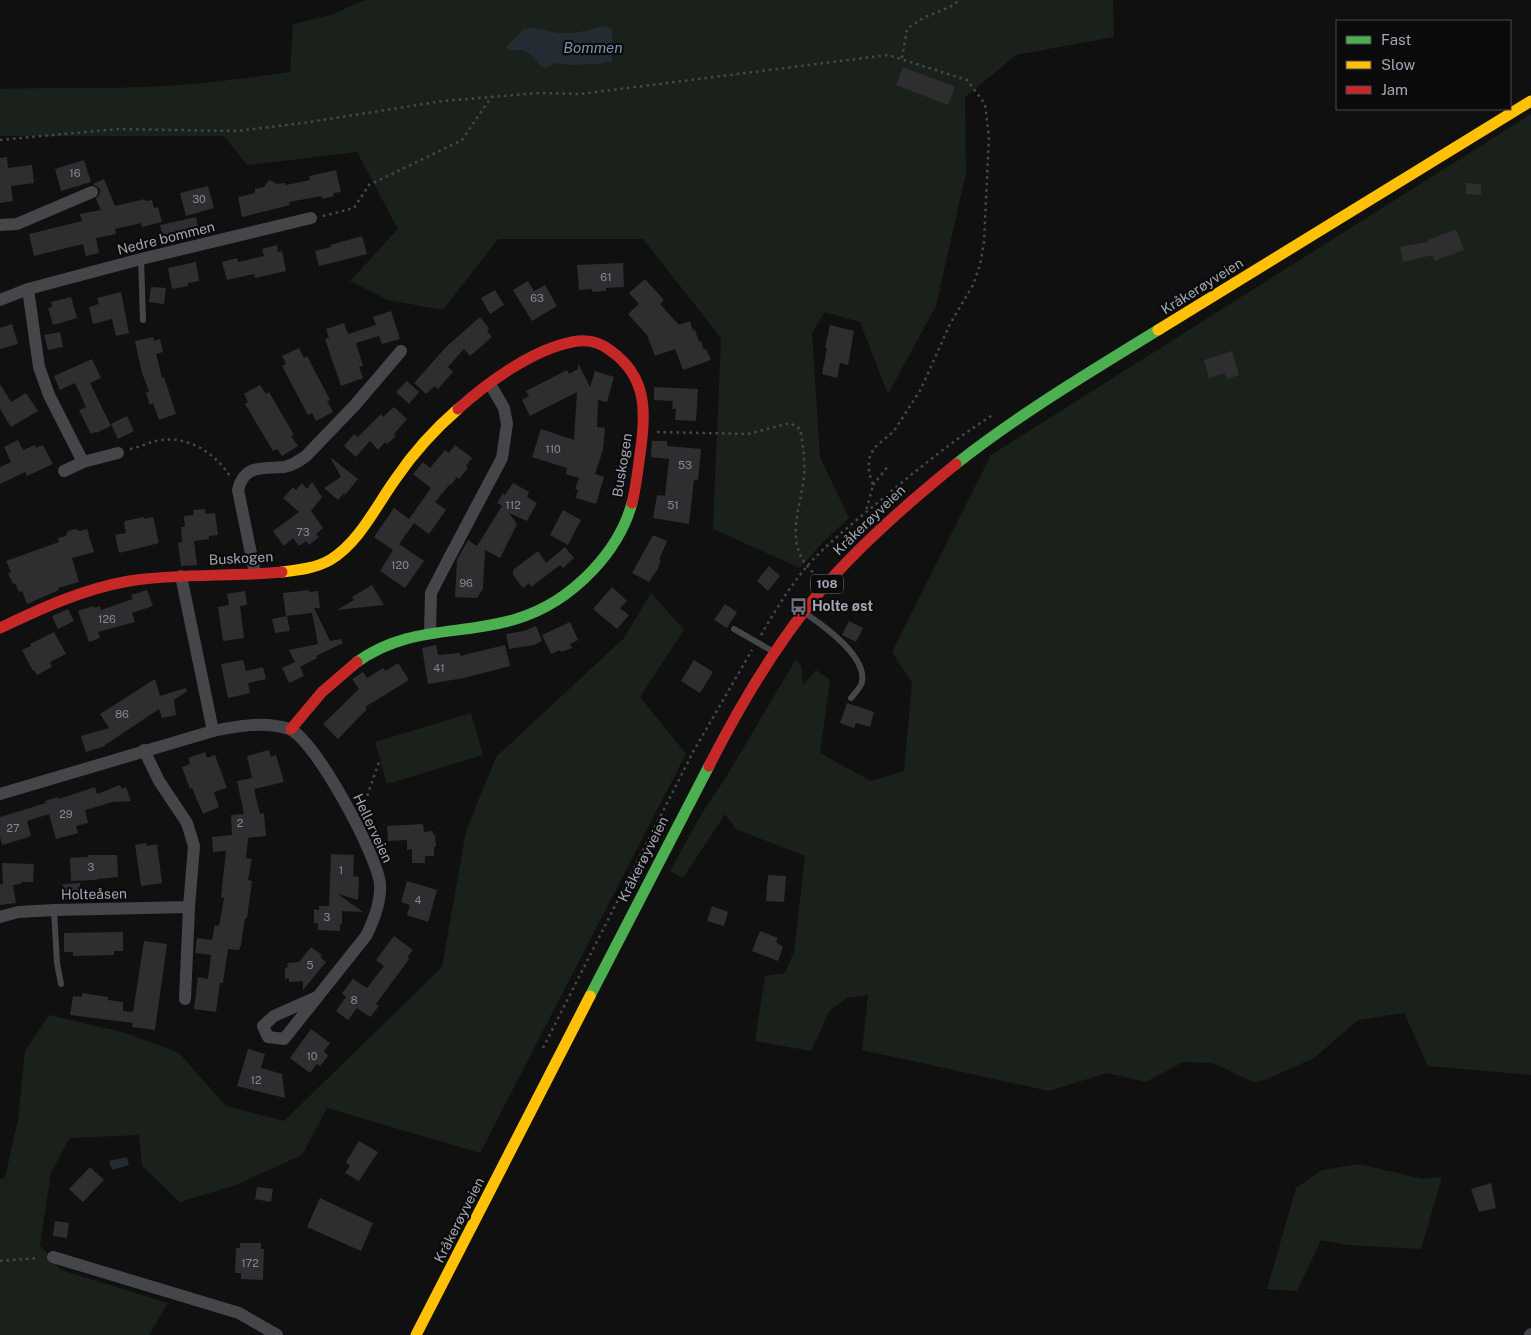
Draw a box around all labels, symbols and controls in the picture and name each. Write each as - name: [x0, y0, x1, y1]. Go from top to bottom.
- legend: [1336, 20, 1511, 110]
- text: Fast: [1381, 31, 1411, 48]
- water label: Bommen: [563, 39, 623, 56]
- text: Slow: [1381, 56, 1416, 73]
- text: Jam: [1381, 81, 1408, 98]
- house number: 16: [69, 167, 81, 179]
- house number: 30: [192, 193, 206, 205]
- street label: Nedre bommen: [116, 218, 216, 258]
- street label: Kråkerøyveien: [1158, 254, 1246, 318]
- house number: 61: [600, 271, 612, 283]
- house number: 63: [530, 292, 544, 304]
- street label: Buskogen: [609, 432, 635, 498]
- house number: 110: [545, 443, 561, 455]
- house number: 53: [678, 459, 692, 471]
- street label: Kråkerøyveien: [830, 482, 908, 558]
- house number: 112: [505, 499, 521, 511]
- house number: 51: [667, 499, 679, 511]
- house number: 73: [296, 526, 310, 538]
- street label: Buskogen: [208, 548, 274, 568]
- house number: 120: [391, 559, 409, 571]
- road number: 108: [811, 574, 843, 594]
- house number: 96: [459, 577, 473, 589]
- bus stop icon: Holte øst: [788, 596, 808, 616]
- place label: Holte øst: [812, 598, 873, 614]
- house number: 126: [98, 613, 116, 625]
- house number: 41: [433, 662, 445, 674]
- house number: 86: [115, 708, 129, 720]
- street label: Hellerveien: [350, 791, 396, 865]
- house number: 29: [59, 808, 73, 820]
- street label: Kråkerøyveien: [615, 814, 671, 904]
- house number: 2: [237, 817, 244, 829]
- house number: 27: [6, 822, 20, 834]
- house number: 3: [88, 861, 95, 873]
- house number: 1: [339, 864, 343, 876]
- street label: Holteåsen: [61, 885, 127, 903]
- house number: 4: [415, 894, 422, 906]
- house number: 3: [324, 911, 331, 923]
- house number: 5: [306, 959, 314, 971]
- house number: 8: [350, 994, 358, 1006]
- house number: 10: [306, 1050, 318, 1062]
- house number: 12: [250, 1074, 262, 1086]
- street label: Kråkerøyveien: [431, 1175, 487, 1265]
- house number: 172: [241, 1257, 259, 1269]

